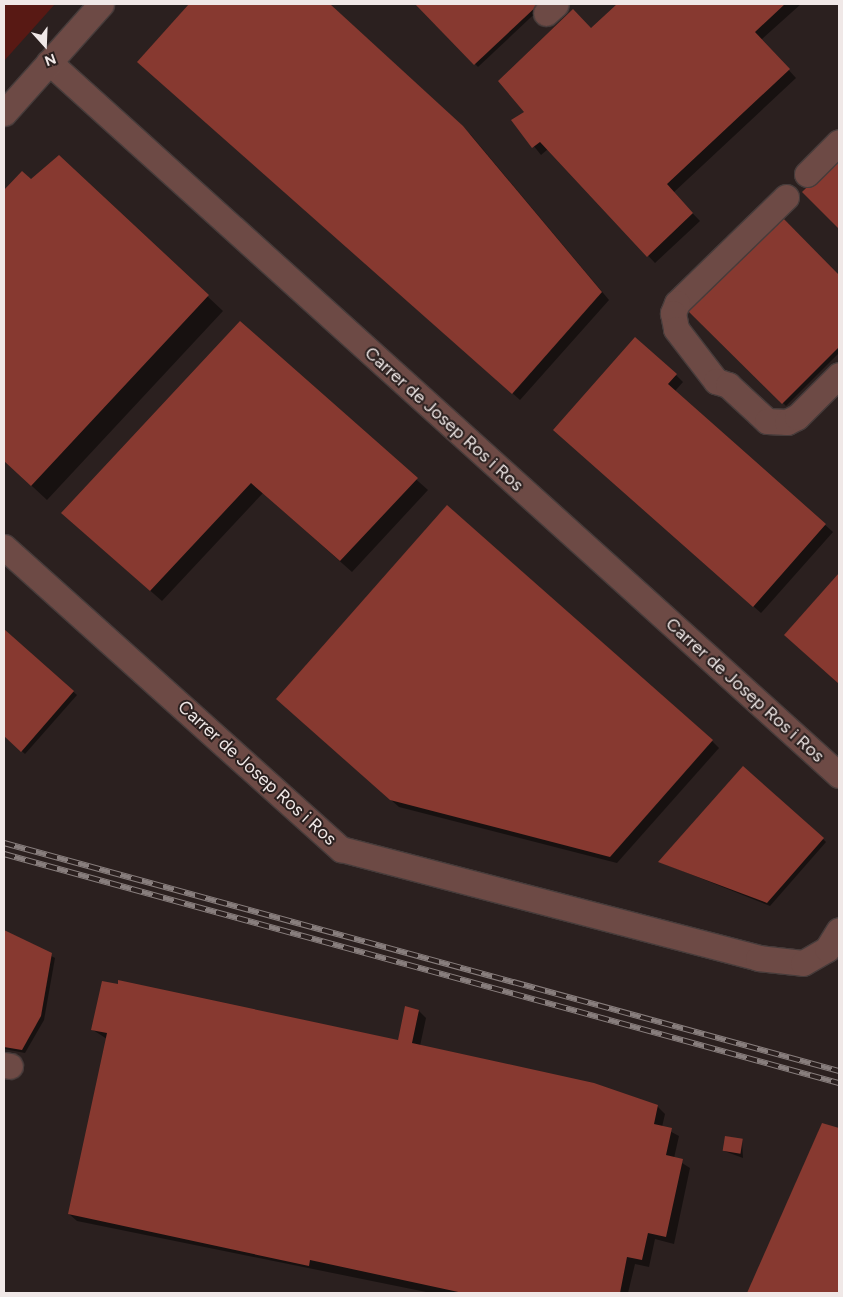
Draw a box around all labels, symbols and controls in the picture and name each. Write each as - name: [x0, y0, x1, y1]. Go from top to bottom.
- north arrow: [20, 20, 70, 70]
- text: N: [42, 50, 58, 69]
- street label: Carrer de Josep Ros i Ros: [360, 342, 528, 496]
- street label: Carrer de Josep Ros i Ros: [661, 613, 829, 767]
- street label: Carrer de Josep Ros i Ros: [173, 696, 341, 850]

